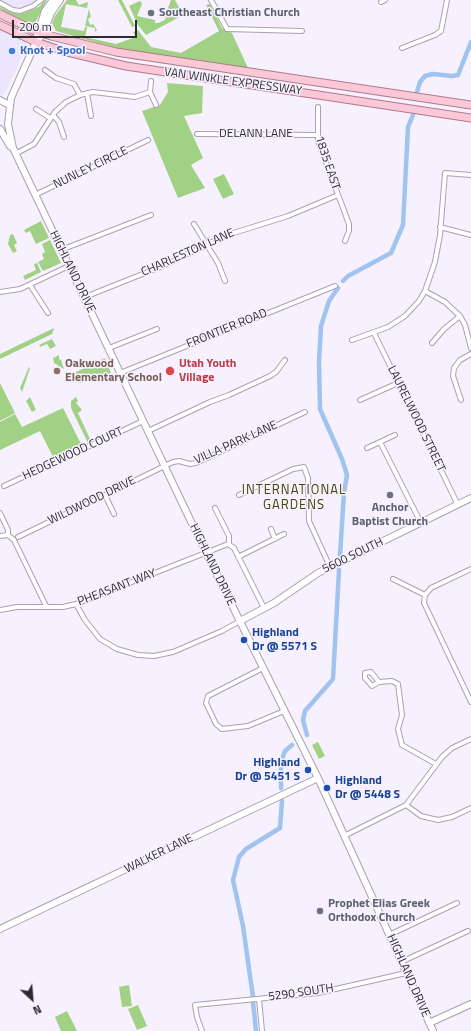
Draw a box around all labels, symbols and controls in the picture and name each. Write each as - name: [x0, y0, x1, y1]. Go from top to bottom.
- place label: Southeast Christian Church: [159, 6, 300, 20]
- marker: Southeast Christian Church: [146, 8, 156, 18]
- scale bar: [14, 12, 139, 38]
- text: 200 m: [19, 17, 52, 36]
- place label: Knot + Spool: [20, 44, 85, 58]
- marker: Knot + Spool: [7, 46, 17, 56]
- street label: VAN WINKLE EXPRESSWAY: [163, 65, 303, 99]
- street label: DELANN LANE: [219, 127, 293, 141]
- street label: 1835 EAST: [311, 134, 343, 192]
- street label: NUNLEY CIRCLE: [51, 144, 131, 192]
- street label: CHARLESTON LANE: [139, 226, 237, 280]
- street label: HIGHLAND DRIVE: [46, 229, 98, 315]
- street label: FRONTIER ROAD: [185, 306, 269, 352]
- place label: Oakwood Elementary School: [65, 357, 162, 385]
- place label: Utah Youth Village: [179, 357, 237, 385]
- street label: LAURELWOOD STREET: [384, 364, 448, 474]
- marker: Utah Youth Village: [164, 365, 176, 377]
- marker: Oakwood Elementary School: [52, 366, 62, 376]
- street label: VILLA PARK LANE: [192, 418, 280, 468]
- street label: HEDGEWOOD COURT: [21, 424, 125, 484]
- street label: WILDWOOD DRIVE: [46, 474, 138, 528]
- district label: INTERNATIONAL GARDENS: [242, 483, 346, 514]
- marker: Anchor Baptist Church: [385, 490, 395, 500]
- place label: Anchor Baptist Church: [352, 501, 428, 529]
- street label: HIGHLAND DRIVE: [186, 522, 238, 608]
- street label: 5600 SOUTH: [320, 535, 386, 577]
- street label: PHEASANT WAY: [76, 566, 158, 610]
- place label: Highland Dr @ 5571 S: [252, 626, 317, 654]
- marker: Highland Dr @ 5571 S: [239, 635, 249, 645]
- place label: Highland Dr @ 5451 S: [235, 756, 300, 784]
- marker: Highland Dr @ 5451 S: [303, 765, 313, 775]
- place label: Highland Dr @ 5448 S: [335, 774, 400, 802]
- marker: Highland Dr @ 5448 S: [322, 783, 332, 793]
- street label: WALKER LANE: [122, 831, 196, 877]
- place label: Prophet Elias Greek Orthodox Church: [328, 897, 430, 925]
- marker: Prophet Elias Greek Orthodox Church: [315, 906, 325, 916]
- street label: HIGHLAND DRIVE: [383, 932, 433, 1020]
- north arrow: [12, 979, 52, 1019]
- street label: 5290 SOUTH: [267, 981, 335, 1005]
- text: N: [30, 1001, 44, 1019]

